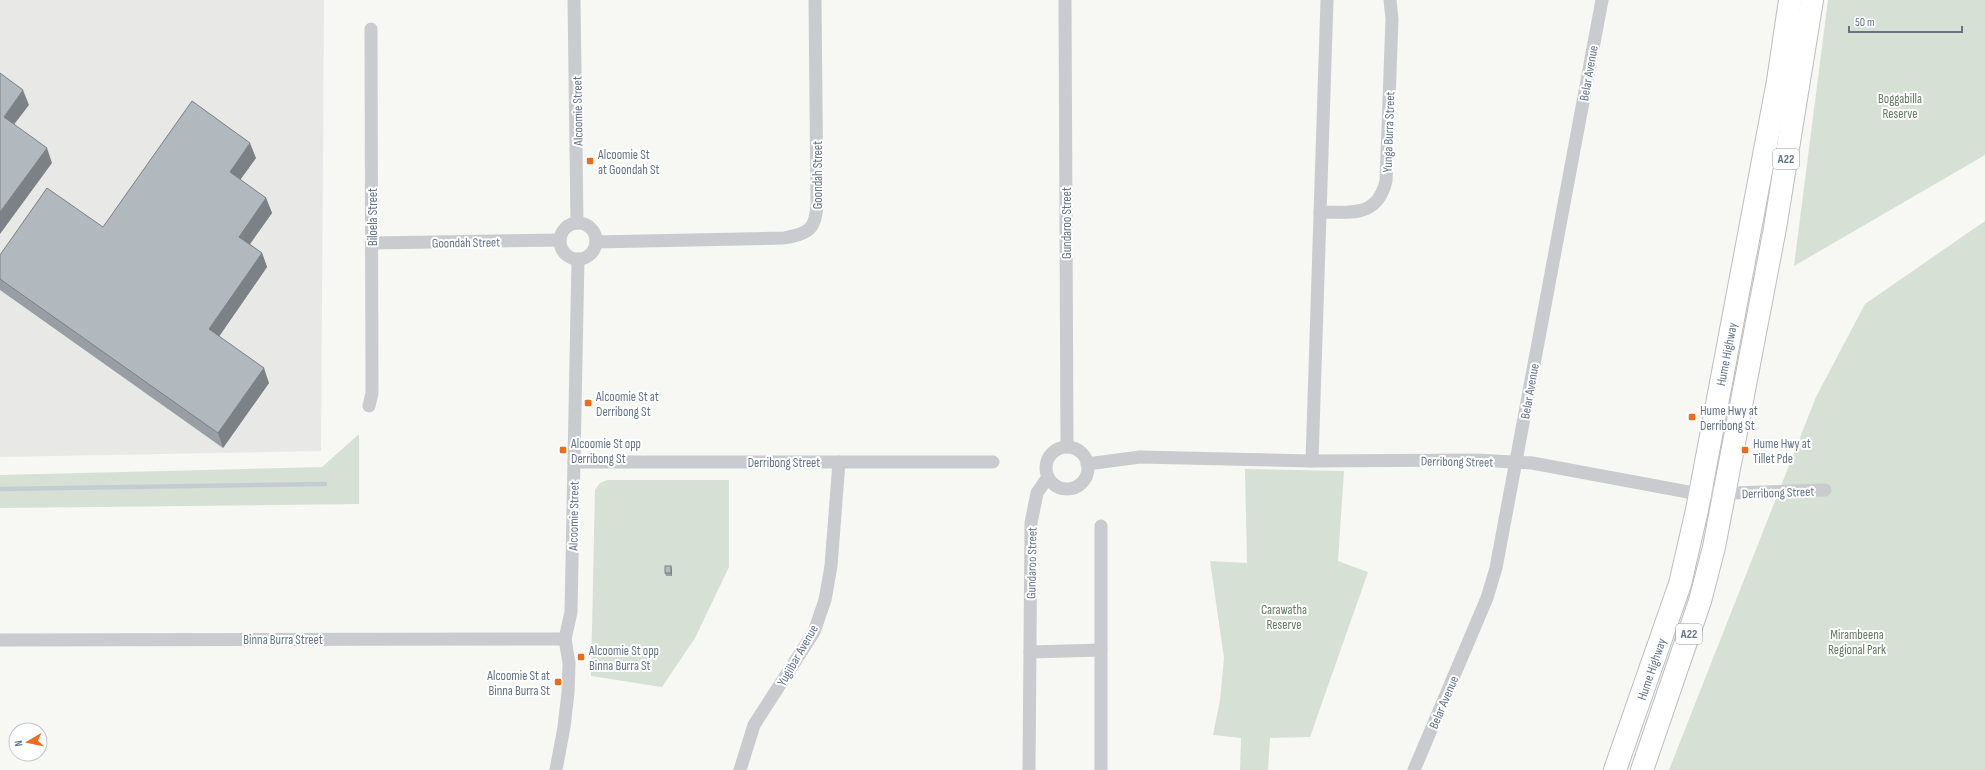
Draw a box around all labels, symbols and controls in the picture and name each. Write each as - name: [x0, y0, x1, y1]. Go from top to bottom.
- scale bar: [1849, 8, 1962, 34]
- text: 50 m: [1855, 15, 1875, 30]
- street label: Belar Avenue: [1576, 44, 1602, 102]
- street label: Alcoomie Street: [569, 76, 587, 147]
- street label: Yunga Burra Street: [1380, 91, 1398, 173]
- park label: Boggabilla Reserve: [1878, 91, 1922, 122]
- street label: Goondah Street: [810, 141, 826, 209]
- place label: Alcoomie St at Goondah St: [597, 147, 660, 178]
- road number: A22: [1773, 149, 1799, 169]
- marker: Alcoomie St at Goondah St: [585, 156, 595, 166]
- street label: Gundaroo Street: [1059, 187, 1075, 259]
- street label: Biloela Street: [365, 188, 381, 246]
- street label: Goondah Street: [432, 234, 500, 252]
- street label: Hume Highway: [1713, 321, 1741, 387]
- street label: Belar Avenue: [1517, 362, 1543, 420]
- place label: Alcoomie St at Derribong St: [595, 389, 659, 420]
- marker: Alcoomie St at Derribong St: [583, 398, 593, 408]
- place label: Hume Hwy at Derribong St: [1700, 403, 1758, 434]
- marker: Hume Hwy at Derribong St: [1687, 412, 1697, 422]
- place label: Alcoomie St opp Derribong St: [570, 436, 641, 467]
- place label: Hume Hwy at Tillet Pde: [1753, 436, 1811, 467]
- marker: Alcoomie St opp Derribong St: [558, 445, 568, 455]
- marker: Hume Hwy at Tillet Pde: [1740, 445, 1750, 455]
- street label: Derribong Street: [1421, 453, 1493, 471]
- street label: Derribong Street: [748, 455, 820, 471]
- street label: Alcoomie Street: [565, 481, 583, 552]
- street label: Derribong Street: [1742, 484, 1815, 502]
- street label: Gundaroo Street: [1023, 527, 1041, 599]
- park label: Carawatha Reserve: [1261, 602, 1307, 633]
- street label: Yugilbar Avenue: [774, 622, 822, 689]
- road number: A22: [1676, 624, 1702, 644]
- park label: Mirambeena Regional Park: [1828, 627, 1886, 658]
- street label: Binna Burra Street: [243, 632, 323, 648]
- street label: Hume Highway: [1634, 636, 1670, 702]
- place label: Alcoomie St opp Binna Burra St: [588, 643, 659, 674]
- marker: Alcoomie St opp Binna Burra St: [576, 652, 586, 662]
- place label: Alcoomie St at Binna Burra St: [486, 668, 550, 699]
- street label: Belar Avenue: [1426, 673, 1462, 731]
- marker: Alcoomie St at Binna Burra St: [553, 677, 563, 687]
- north arrow: [8, 722, 48, 762]
- text: N: [12, 739, 25, 747]

